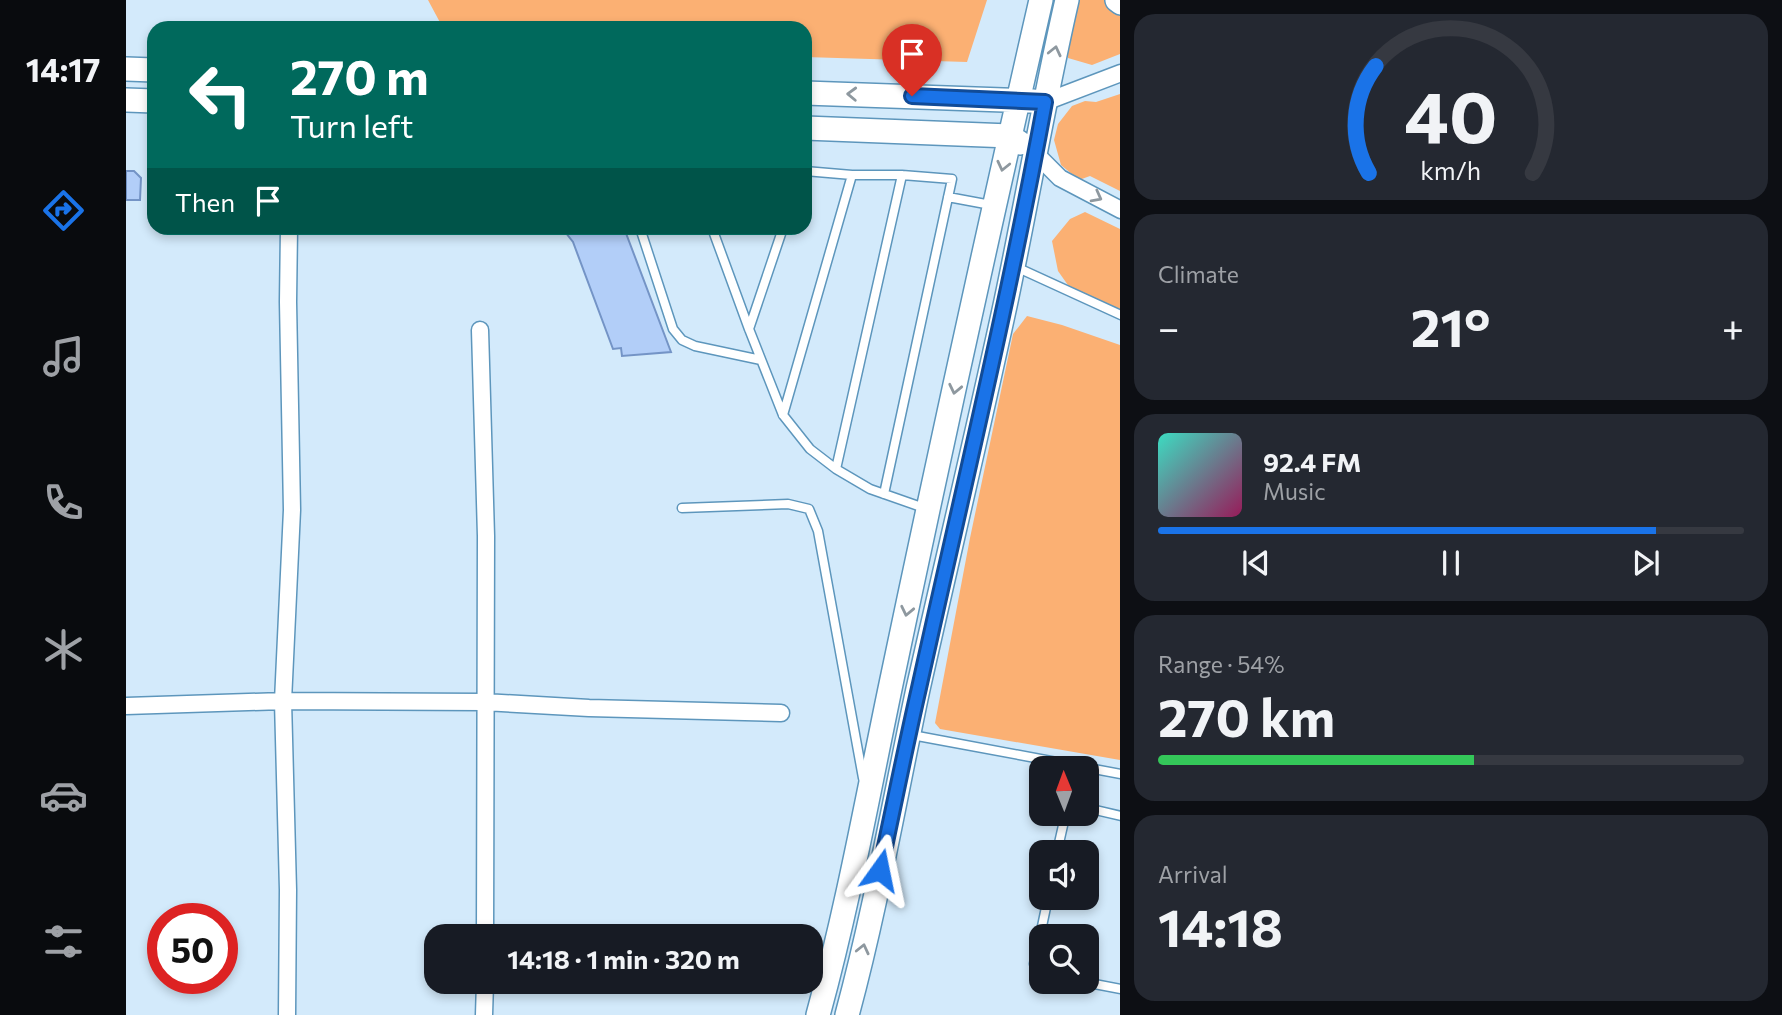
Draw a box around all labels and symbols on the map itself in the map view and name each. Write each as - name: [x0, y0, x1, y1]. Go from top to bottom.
- pin: [882, 24, 942, 96]
- one-way arrow: [1047, 45, 1061, 57]
- one-way arrow: [846, 87, 857, 102]
- one-way arrow: [997, 160, 1011, 172]
- one-way arrow: [1090, 189, 1102, 203]
- one-way arrow: [948, 383, 963, 395]
- one-way arrow: [901, 605, 915, 617]
- north arrow: [1029, 756, 1099, 826]
- position arrow: [843, 833, 917, 907]
- speed limit sign: 50: [147, 903, 238, 994]
- one-way arrow: [855, 943, 869, 955]

